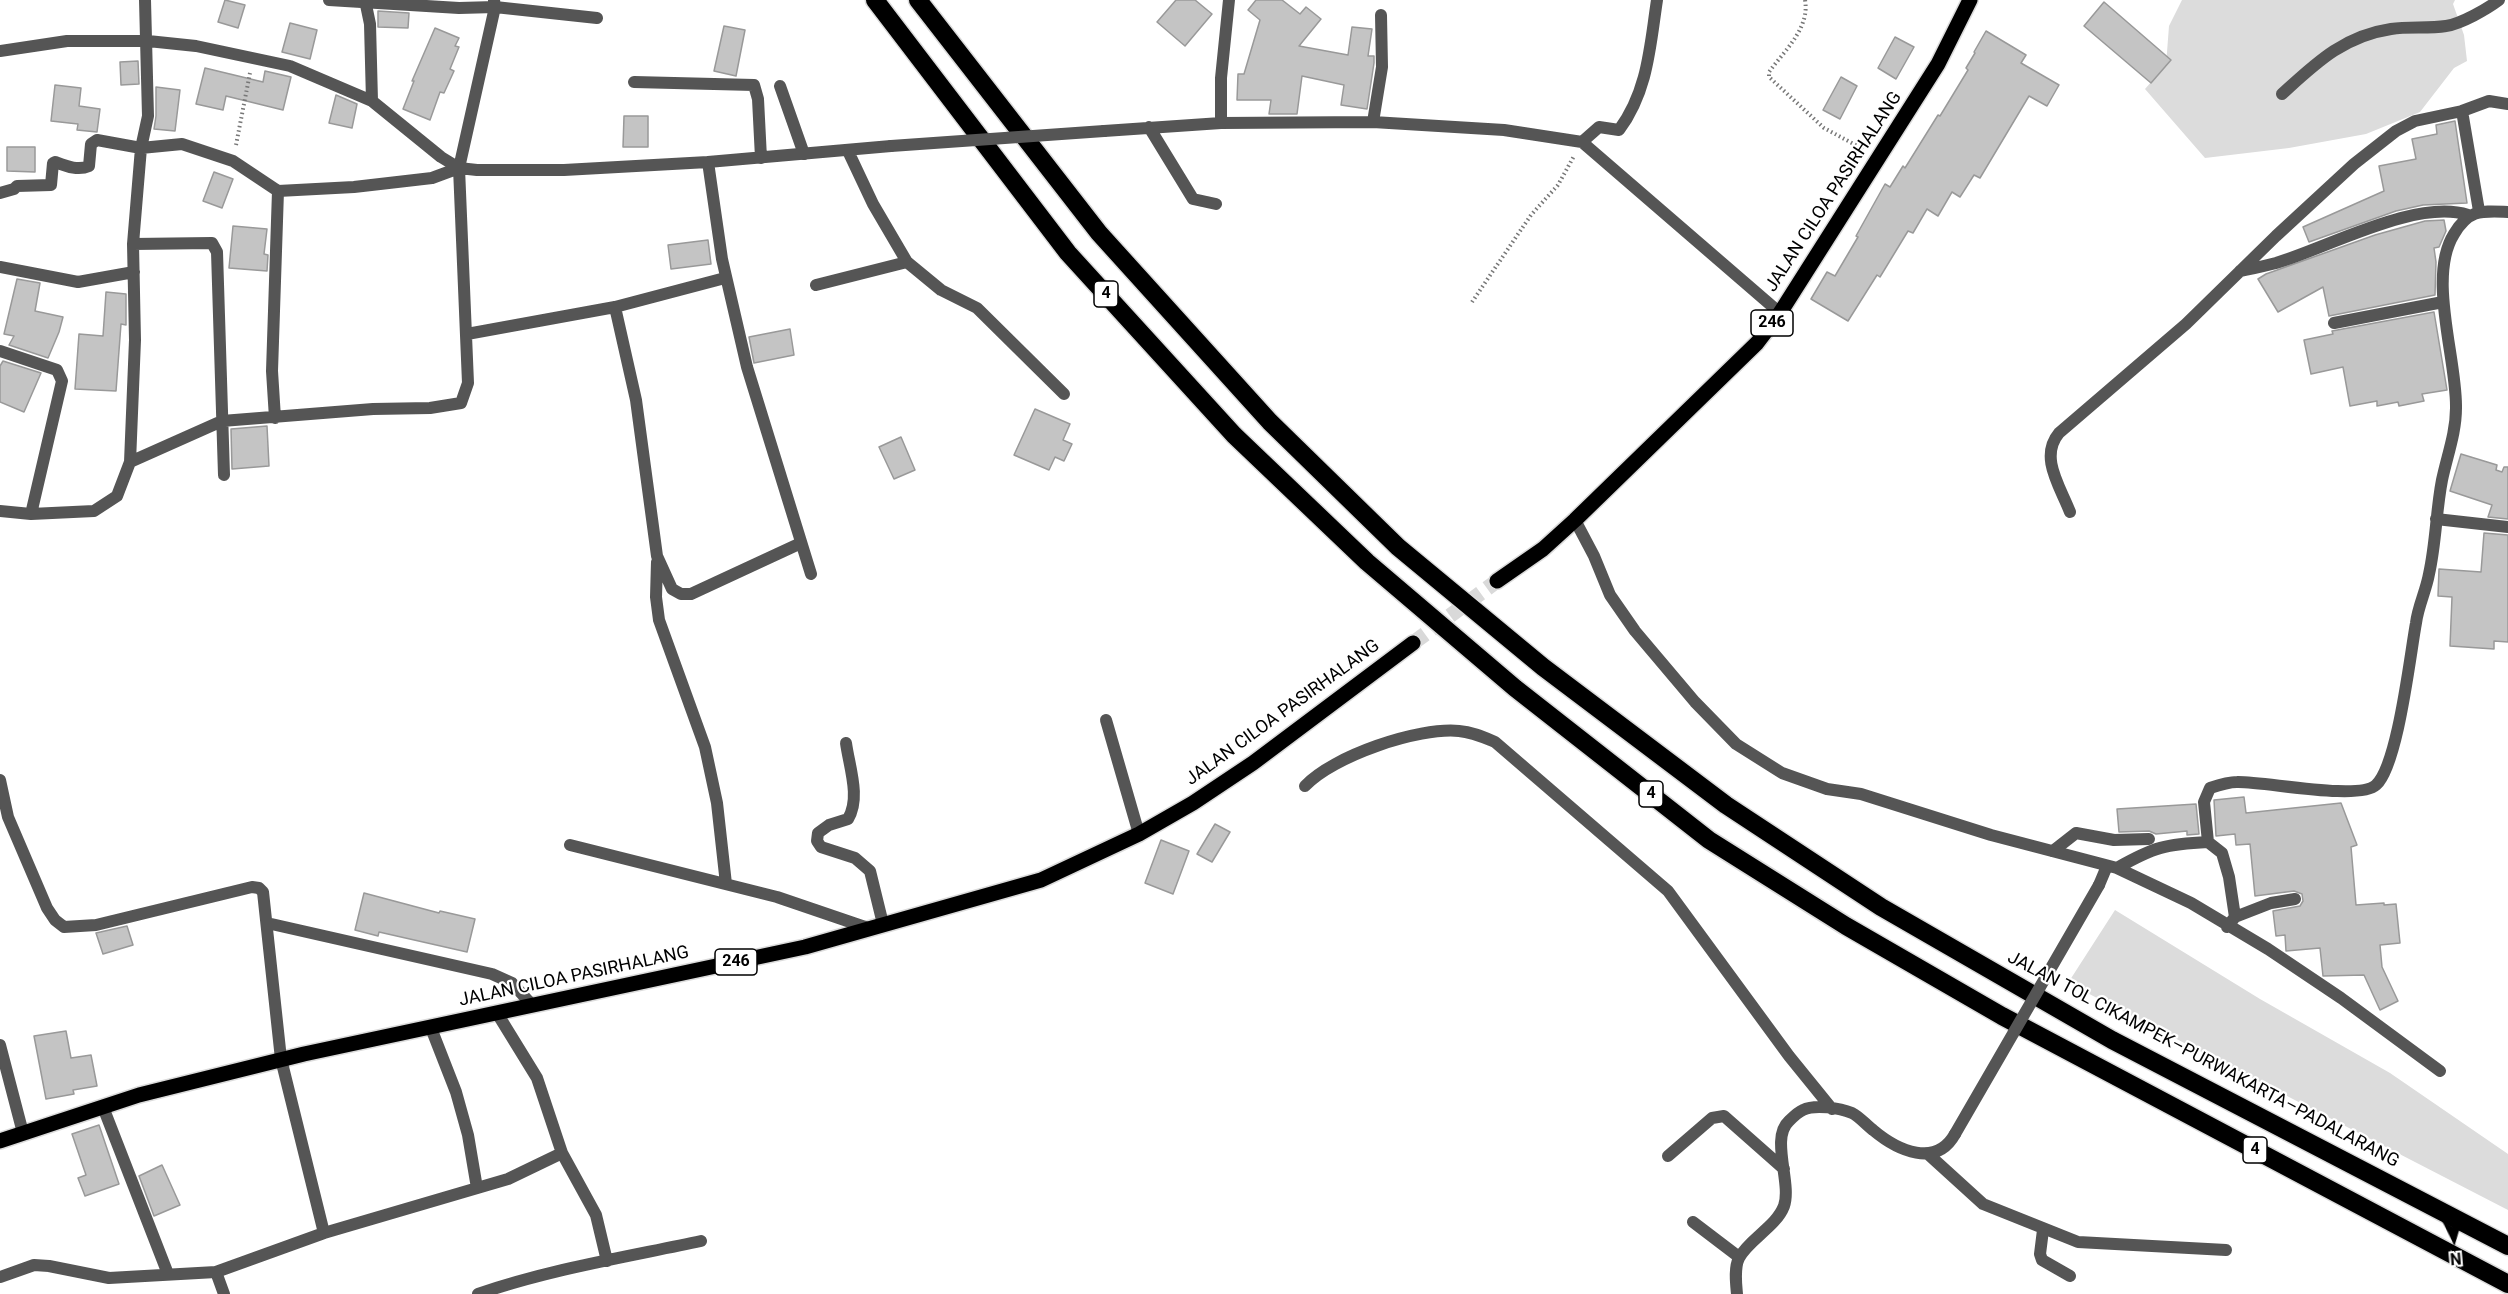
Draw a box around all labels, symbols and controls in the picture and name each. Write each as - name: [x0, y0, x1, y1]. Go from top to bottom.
- street label: JALAN CILOA PASIRHALANG: [1761, 88, 1907, 296]
- road number: 4: [1094, 281, 1118, 307]
- road number: 246: [1751, 310, 1793, 336]
- street label: JALAN CILOA PASIRHALANG: [1182, 635, 1384, 791]
- road number: 4: [1639, 781, 1663, 807]
- street label: JALAN CILOA PASIRHALANG: [457, 942, 691, 1012]
- street label: JALAN TOL CIKAMPEK–PURWAKARTA–PADALARANG: [2004, 947, 2402, 1173]
- road number: 246: [715, 949, 757, 975]
- road number: 4: [2243, 1137, 2267, 1163]
- north arrow: [2424, 1210, 2484, 1270]
- text: N: [2449, 1248, 2462, 1268]

